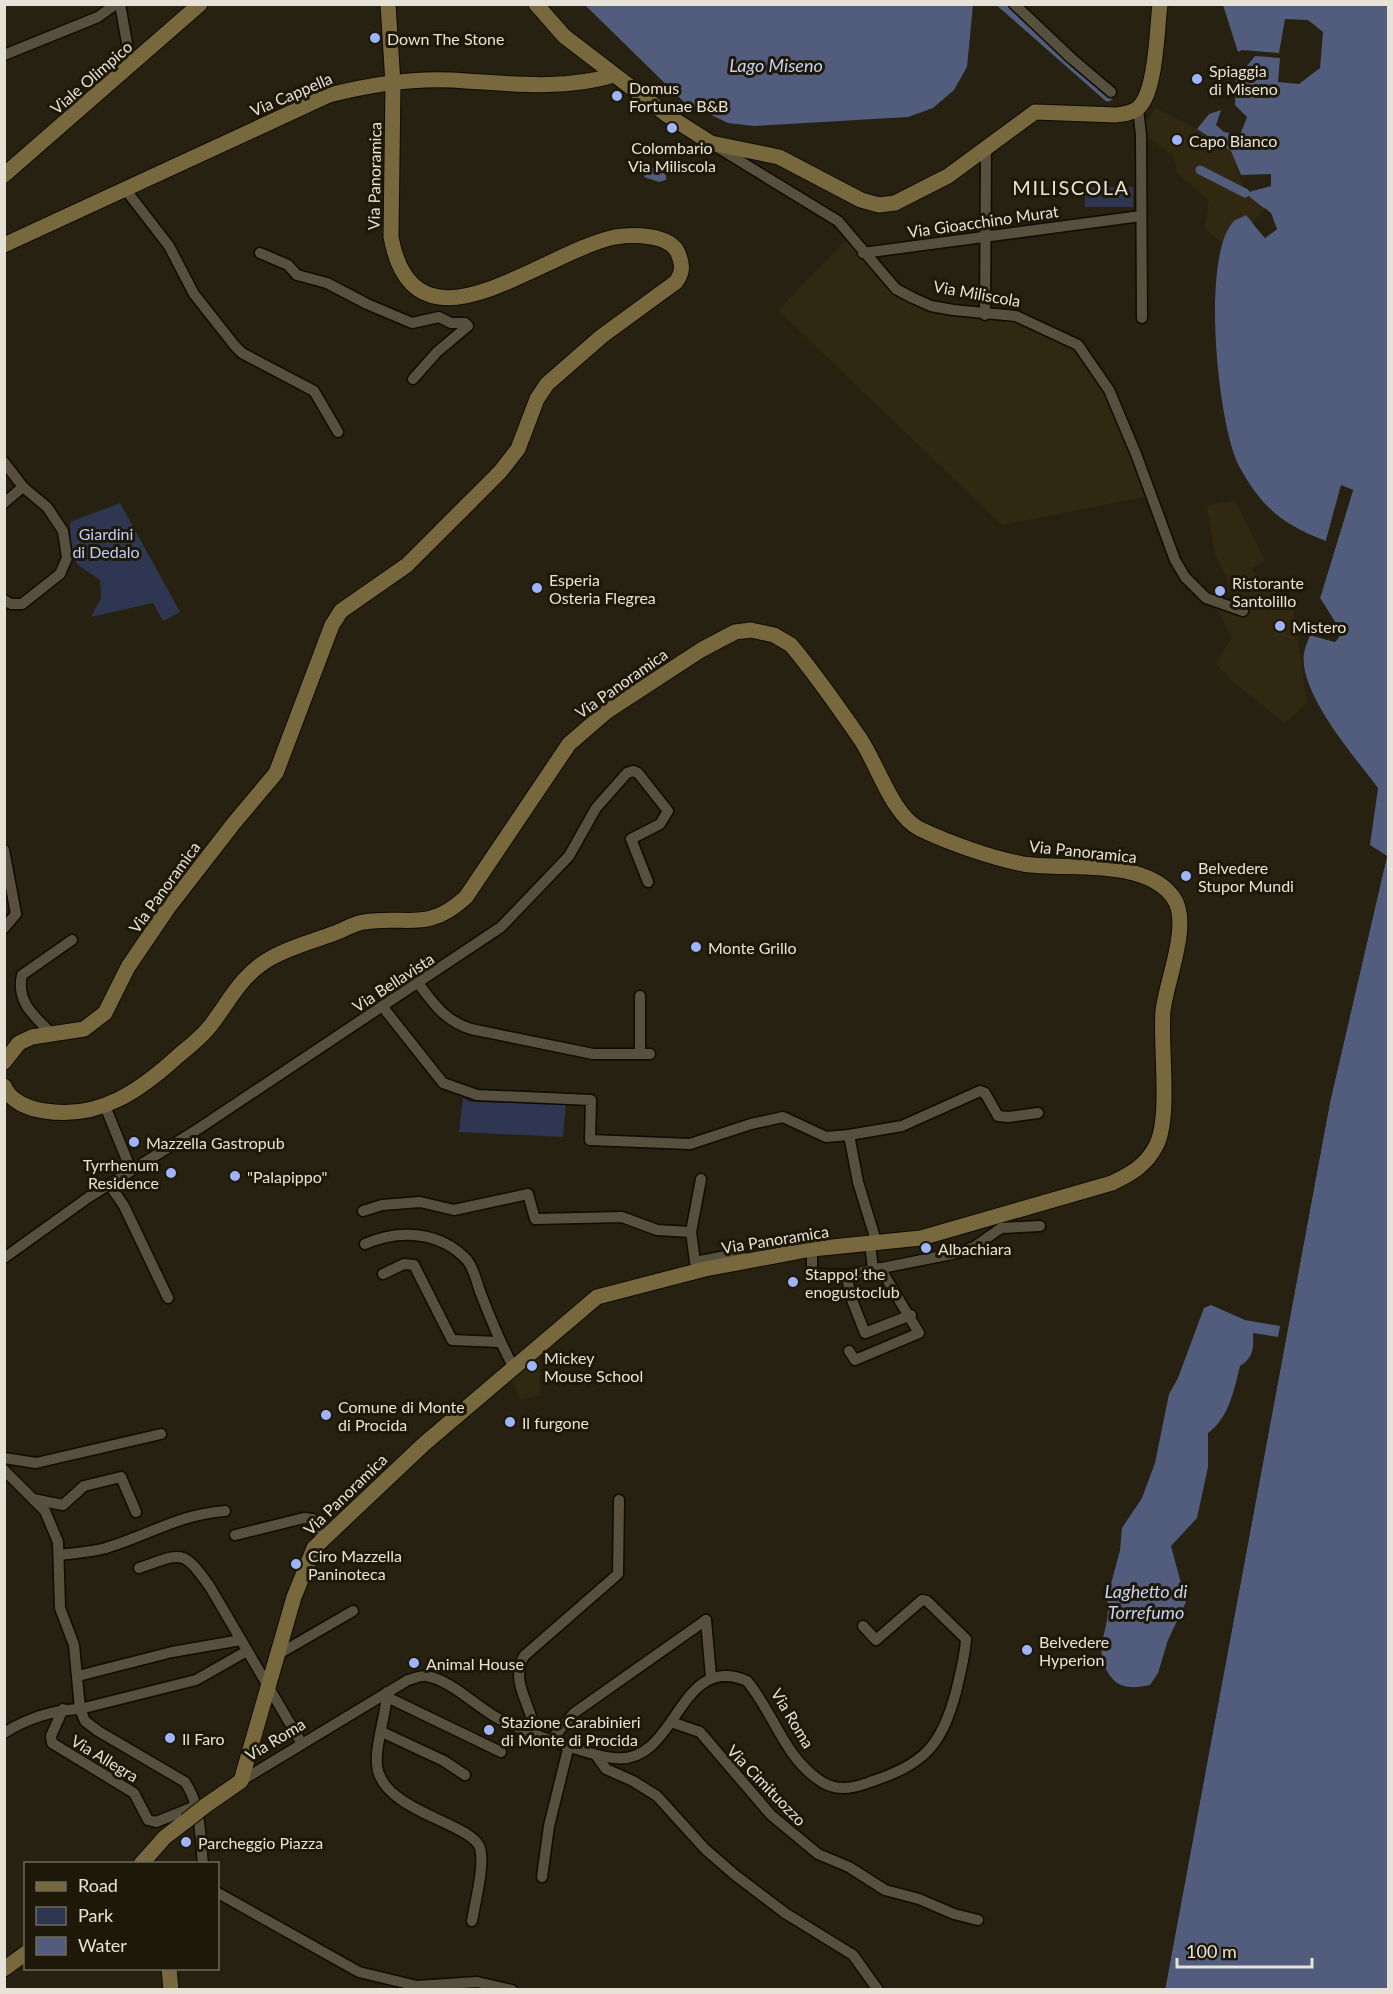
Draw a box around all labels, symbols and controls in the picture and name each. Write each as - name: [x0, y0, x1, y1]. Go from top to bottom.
- place label: Down The Stone: [387, 29, 504, 48]
- marker: Down The Stone: [368, 31, 382, 45]
- street label: Viale Olimpico: [46, 36, 136, 118]
- water label: Lago Miseno: [729, 54, 823, 76]
- place label: Spiaggia di Miseno: [1209, 61, 1278, 98]
- street label: Via Cappella: [247, 68, 335, 120]
- marker: Spiaggia di Miseno: [1190, 72, 1204, 86]
- place label: Domus Fortunae B&B: [629, 78, 728, 115]
- marker: Domus Fortunae B&B: [610, 89, 624, 103]
- marker: Colombario Via Miliscola: [665, 121, 679, 135]
- street label: Via Panoramica: [364, 122, 384, 230]
- place label: Capo Bianco: [1189, 131, 1277, 150]
- marker: Capo Bianco: [1170, 133, 1184, 147]
- place label: Colombario Via Miliscola: [628, 138, 716, 175]
- district label: MILISCOLA: [1012, 175, 1130, 199]
- street label: Via Gioacchino Murat: [906, 201, 1060, 241]
- street label: Via Miliscola: [932, 276, 1022, 310]
- park label: Giardini di Dedalo: [72, 524, 140, 561]
- place label: Esperia Osteria Flegrea: [549, 570, 656, 607]
- place label: Ristorante Santolillo: [1232, 573, 1304, 610]
- marker: Esperia Osteria Flegrea: [530, 581, 544, 595]
- marker: Ristorante Santolillo: [1213, 584, 1227, 598]
- place label: Mistero: [1292, 617, 1346, 636]
- marker: Mistero: [1273, 619, 1287, 633]
- street label: Via Panoramica: [571, 644, 671, 722]
- street label: Via Panoramica: [1028, 836, 1138, 866]
- street label: Via Panoramica: [124, 838, 204, 936]
- place label: Belvedere Stupor Mundi: [1198, 858, 1294, 895]
- marker: Belvedere Stupor Mundi: [1179, 869, 1193, 883]
- place label: Monte Grillo: [708, 938, 797, 957]
- marker: Monte Grillo: [689, 940, 703, 954]
- street label: Via Bellavista: [349, 949, 437, 1015]
- place label: Mazzella Gastropub: [146, 1133, 285, 1152]
- marker: Mazzella Gastropub: [127, 1135, 141, 1149]
- place label: Tyrrhenum Residence: [83, 1155, 159, 1192]
- marker: Tyrrhenum Residence: [164, 1166, 178, 1180]
- place label: "Palapippo": [247, 1167, 327, 1186]
- marker: "Palapippo": [228, 1169, 242, 1183]
- street label: Via Panoramica: [720, 1221, 830, 1257]
- place label: Albachiara: [938, 1239, 1012, 1258]
- marker: Albachiara: [919, 1241, 933, 1255]
- place label: Stappo! the enogustoclub: [805, 1264, 900, 1301]
- marker: Stappo! the enogustoclub: [786, 1275, 800, 1289]
- place label: Mickey Mouse School: [544, 1348, 643, 1385]
- marker: Mickey Mouse School: [525, 1359, 539, 1373]
- place label: Comune di Monte di Procida: [338, 1397, 465, 1434]
- marker: Comune di Monte di Procida: [319, 1408, 333, 1422]
- place label: Il furgone: [522, 1413, 589, 1432]
- marker: Il furgone: [503, 1415, 517, 1429]
- street label: Via Panoramica: [299, 1450, 391, 1538]
- place label: Ciro Mazzella Paninoteca: [308, 1546, 402, 1583]
- marker: Ciro Mazzella Paninoteca: [289, 1557, 303, 1571]
- water label: Laghetto di Torrefumo: [1104, 1580, 1188, 1623]
- place label: Belvedere Hyperion: [1039, 1632, 1109, 1669]
- marker: Belvedere Hyperion: [1020, 1643, 1034, 1657]
- place label: Animal House: [426, 1654, 524, 1673]
- marker: Animal House: [407, 1656, 421, 1670]
- street label: Via Roma: [768, 1685, 818, 1751]
- place label: Stazione Carabinieri di Monte di Procida: [501, 1712, 641, 1749]
- street label: Via Roma: [242, 1714, 308, 1764]
- marker: Stazione Carabinieri di Monte di Procida: [482, 1723, 496, 1737]
- place label: Il Faro: [182, 1729, 225, 1748]
- street label: Via Allegra: [68, 1731, 142, 1785]
- marker: Il Faro: [163, 1731, 177, 1745]
- street label: Via Cimituozzo: [724, 1741, 810, 1829]
- place label: Parcheggio Piazza: [198, 1833, 323, 1852]
- marker: Parcheggio Piazza: [179, 1835, 193, 1849]
- legend: [24, 1862, 219, 1970]
- text: Road: [78, 1874, 118, 1896]
- text: Park: [78, 1904, 114, 1926]
- scale bar: [1177, 1931, 1312, 1969]
- text: Water: [78, 1934, 127, 1956]
- text: 100 m: [1186, 1940, 1237, 1962]

